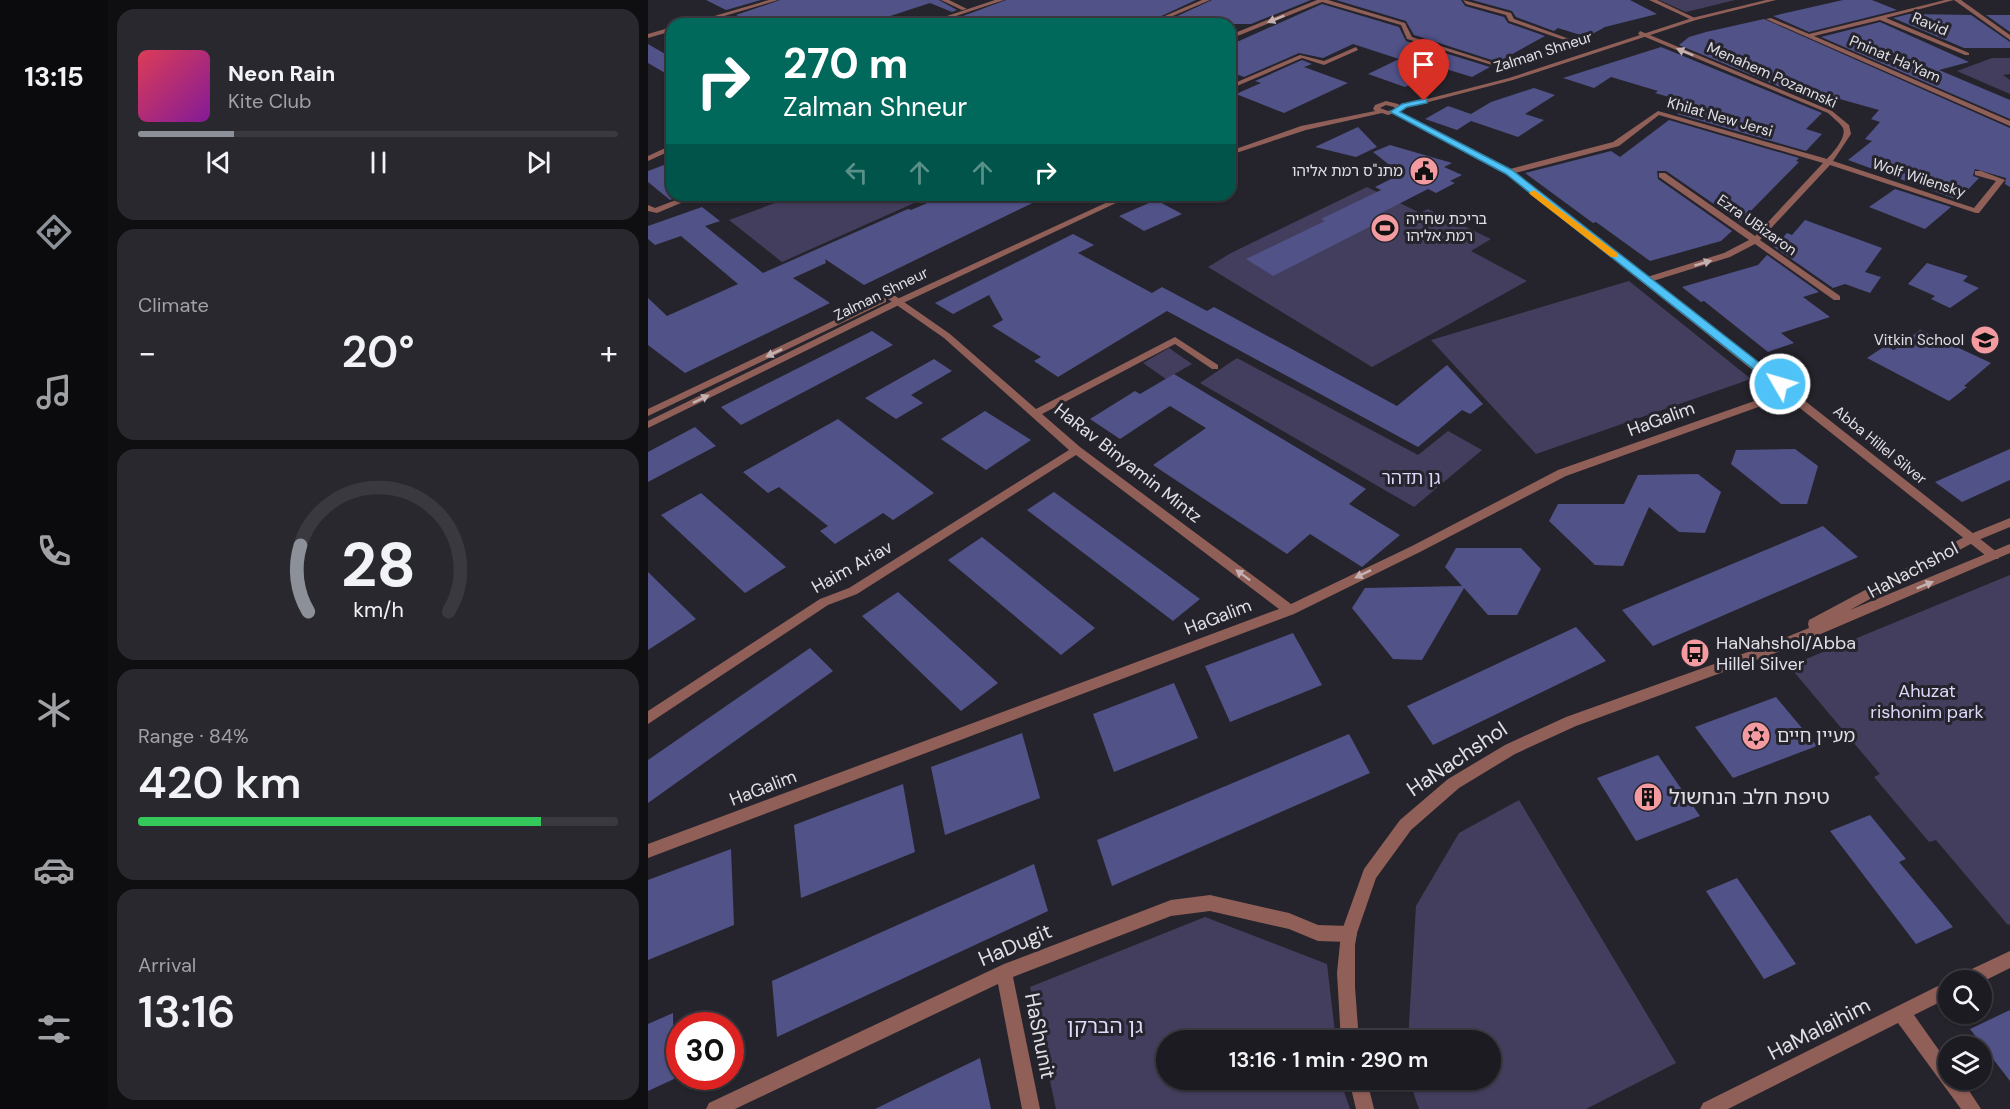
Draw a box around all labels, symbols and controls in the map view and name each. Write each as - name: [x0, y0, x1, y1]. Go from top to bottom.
- street label: Ravid: [1909, 7, 1951, 41]
- one-way arrow: [1267, 15, 1285, 24]
- street label: Zalman Shneur: [1491, 27, 1595, 77]
- street label: Pninat Ha'Yam: [1846, 31, 1944, 87]
- text: 270 m: [783, 36, 908, 91]
- street label: Menahem Pozannski: [1704, 37, 1840, 113]
- pin: [1398, 39, 1449, 101]
- icon: right: [684, 42, 762, 120]
- one-way arrow: [1676, 47, 1694, 57]
- icon: arrive: [1407, 48, 1440, 81]
- text: 13:15: [24, 59, 84, 94]
- text: Neon Rain: [228, 59, 335, 88]
- text: Kite Club: [228, 88, 312, 114]
- text: Zalman Shneur: [783, 89, 967, 124]
- street label: Khilat New Jersi: [1665, 92, 1775, 142]
- icon: previous: [202, 146, 235, 179]
- icon: pause: [362, 146, 395, 179]
- icon: next: [522, 146, 555, 179]
- street label: Wolf Wilensky: [1870, 153, 1969, 203]
- public building icon: מתנ"ס רמת אליהו: [1408, 155, 1440, 187]
- icon: left: [840, 156, 873, 189]
- icon: ahead: [903, 156, 936, 189]
- icon: ahead: [966, 156, 999, 189]
- icon: right: [1029, 156, 1062, 189]
- place label: מתנ"ס רמת אליהו: [1292, 161, 1403, 181]
- street label: Ezra UBizaron: [1713, 190, 1801, 260]
- place label: בריכת שחייה רמת אליהו: [1406, 209, 1488, 246]
- icon: directions: [33, 211, 75, 253]
- sports icon: בריכת שחייה רמת אליהו: [1369, 212, 1401, 244]
- one-way arrow: [1694, 258, 1712, 267]
- street label: Zalman Shneur: [831, 262, 932, 325]
- text: Climate: [138, 292, 209, 318]
- text: 20°: [341, 322, 415, 381]
- school or university icon: Vitkin School: [1969, 324, 2001, 356]
- place label: Vitkin School: [1874, 330, 1964, 350]
- text: −: [138, 331, 156, 374]
- text: +: [600, 331, 618, 374]
- one-way arrow: [766, 348, 783, 357]
- position arrow: [1748, 352, 1812, 416]
- icon: music: [33, 371, 75, 413]
- one-way arrow: [692, 394, 709, 404]
- street label: HaGalim: [1624, 396, 1698, 442]
- street label: HaRav Binyamin Mintz: [1049, 398, 1207, 528]
- street label: Abba Hillel Silver: [1829, 401, 1931, 489]
- park label: גן תדהר: [1381, 466, 1441, 490]
- text: 28: [340, 524, 416, 605]
- icon: phone: [33, 530, 75, 572]
- street label: Haim Ariav: [807, 535, 897, 599]
- street label: HaNachshol: [1864, 536, 1962, 604]
- one-way arrow: [1235, 569, 1250, 581]
- one-way arrow: [1355, 569, 1372, 579]
- one-way arrow: [1916, 580, 1934, 589]
- street label: HaGalim: [1181, 593, 1255, 641]
- text: km/h: [353, 596, 403, 624]
- place label: HaNahshol/Abba Hillel Silver: [1716, 631, 1856, 676]
- bus stop icon: HaNahshol/Abba Hillel Silver: [1679, 637, 1711, 669]
- park label: Ahuzat rishonim park: [1870, 679, 1984, 724]
- icon: climate: [33, 689, 75, 731]
- street label: HaNachshol: [1401, 715, 1513, 803]
- synagogue icon: מעיין חיים: [1740, 720, 1772, 752]
- text: Range · 84%: [138, 723, 249, 749]
- place label: מעיין חיים: [1777, 724, 1855, 748]
- text: 420 km: [138, 753, 302, 812]
- street label: HaGalim: [726, 764, 800, 812]
- building icon: טיפת חלב הנחשול: [1632, 781, 1664, 813]
- place label: טיפת חלב הנחשול: [1669, 783, 1830, 811]
- icon: car: [33, 849, 75, 891]
- street label: HaDugit: [974, 917, 1056, 973]
- text: Arrival: [138, 952, 196, 978]
- map controls: [1938, 970, 1992, 1090]
- button: search: [1938, 970, 1992, 1024]
- text: 13:16: [138, 982, 236, 1041]
- street label: HaShunit: [1018, 990, 1062, 1082]
- street label: HaMalaihim: [1763, 991, 1875, 1067]
- icon: filters: [33, 1008, 75, 1050]
- speed limit sign: 30: [666, 1012, 744, 1090]
- park label: גן הברקן: [1067, 1012, 1143, 1040]
- button: layers: [1938, 1036, 1992, 1090]
- text: 13:16 · 1 min · 290 m: [1229, 1045, 1428, 1074]

